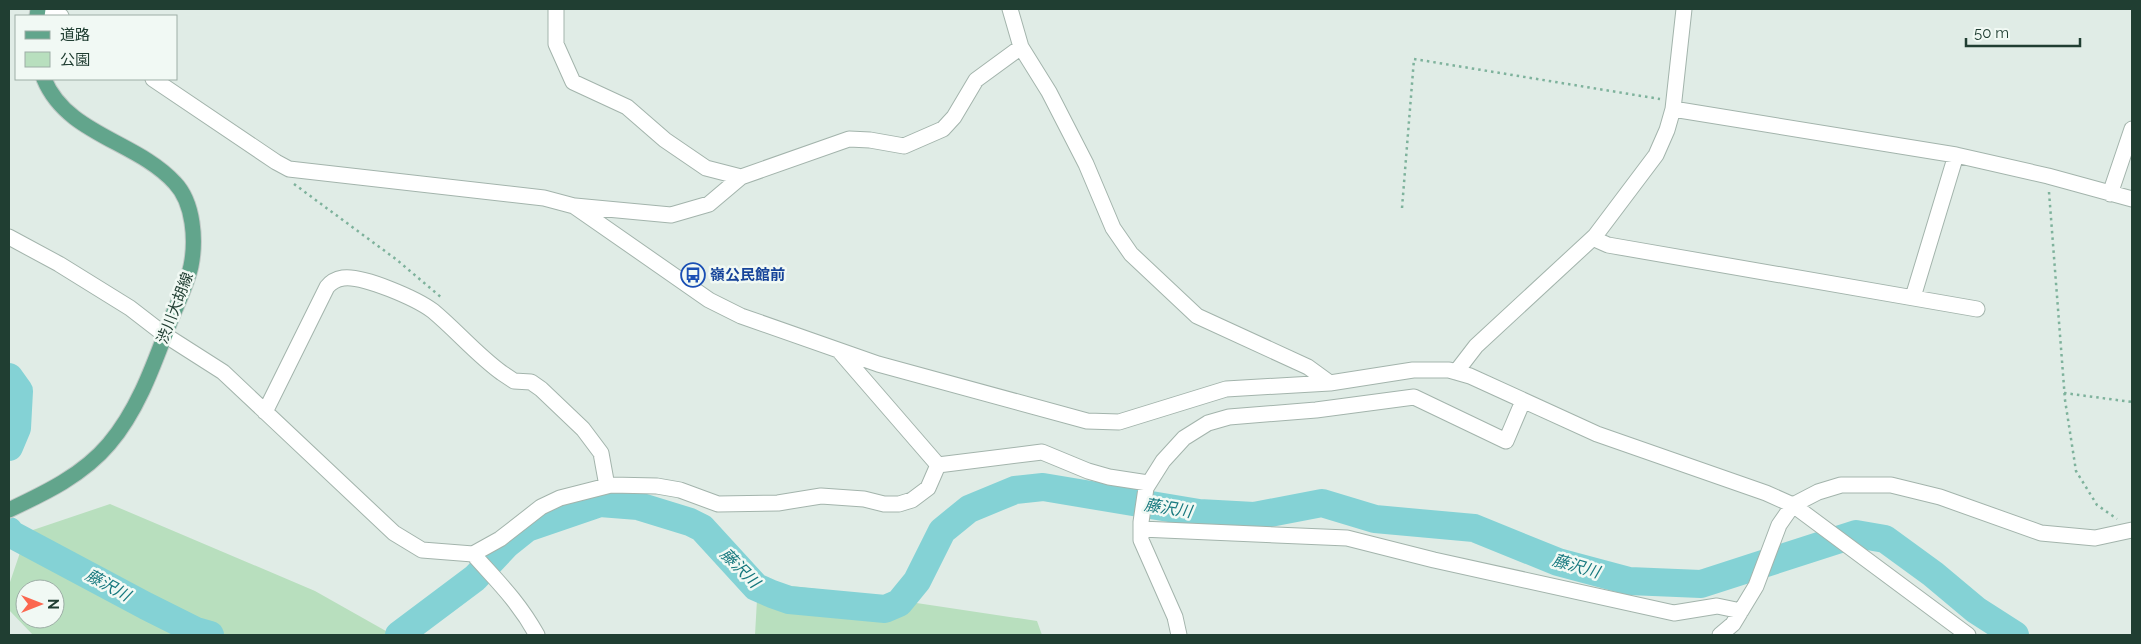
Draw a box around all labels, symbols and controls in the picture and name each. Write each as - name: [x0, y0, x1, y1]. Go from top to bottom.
- legend: [15, 15, 178, 80]
- scale bar: [1966, 15, 2080, 47]
- text: 50 m: [1974, 24, 2009, 42]
- text: 道路: [60, 26, 90, 44]
- text: 公園: [60, 51, 90, 69]
- bus stop icon: 嶺公民館前: [680, 262, 706, 288]
- place label: 嶺公民館前: [710, 266, 785, 284]
- street label: 渋川大胡線: [153, 270, 197, 346]
- water label: 藤沢川: [1143, 495, 1195, 521]
- water label: 藤沢川: [716, 544, 765, 593]
- water label: 藤沢川: [1550, 550, 1604, 582]
- water label: 藤沢川: [82, 565, 135, 606]
- north arrow: [15, 579, 65, 629]
- text: N: [45, 599, 61, 609]

